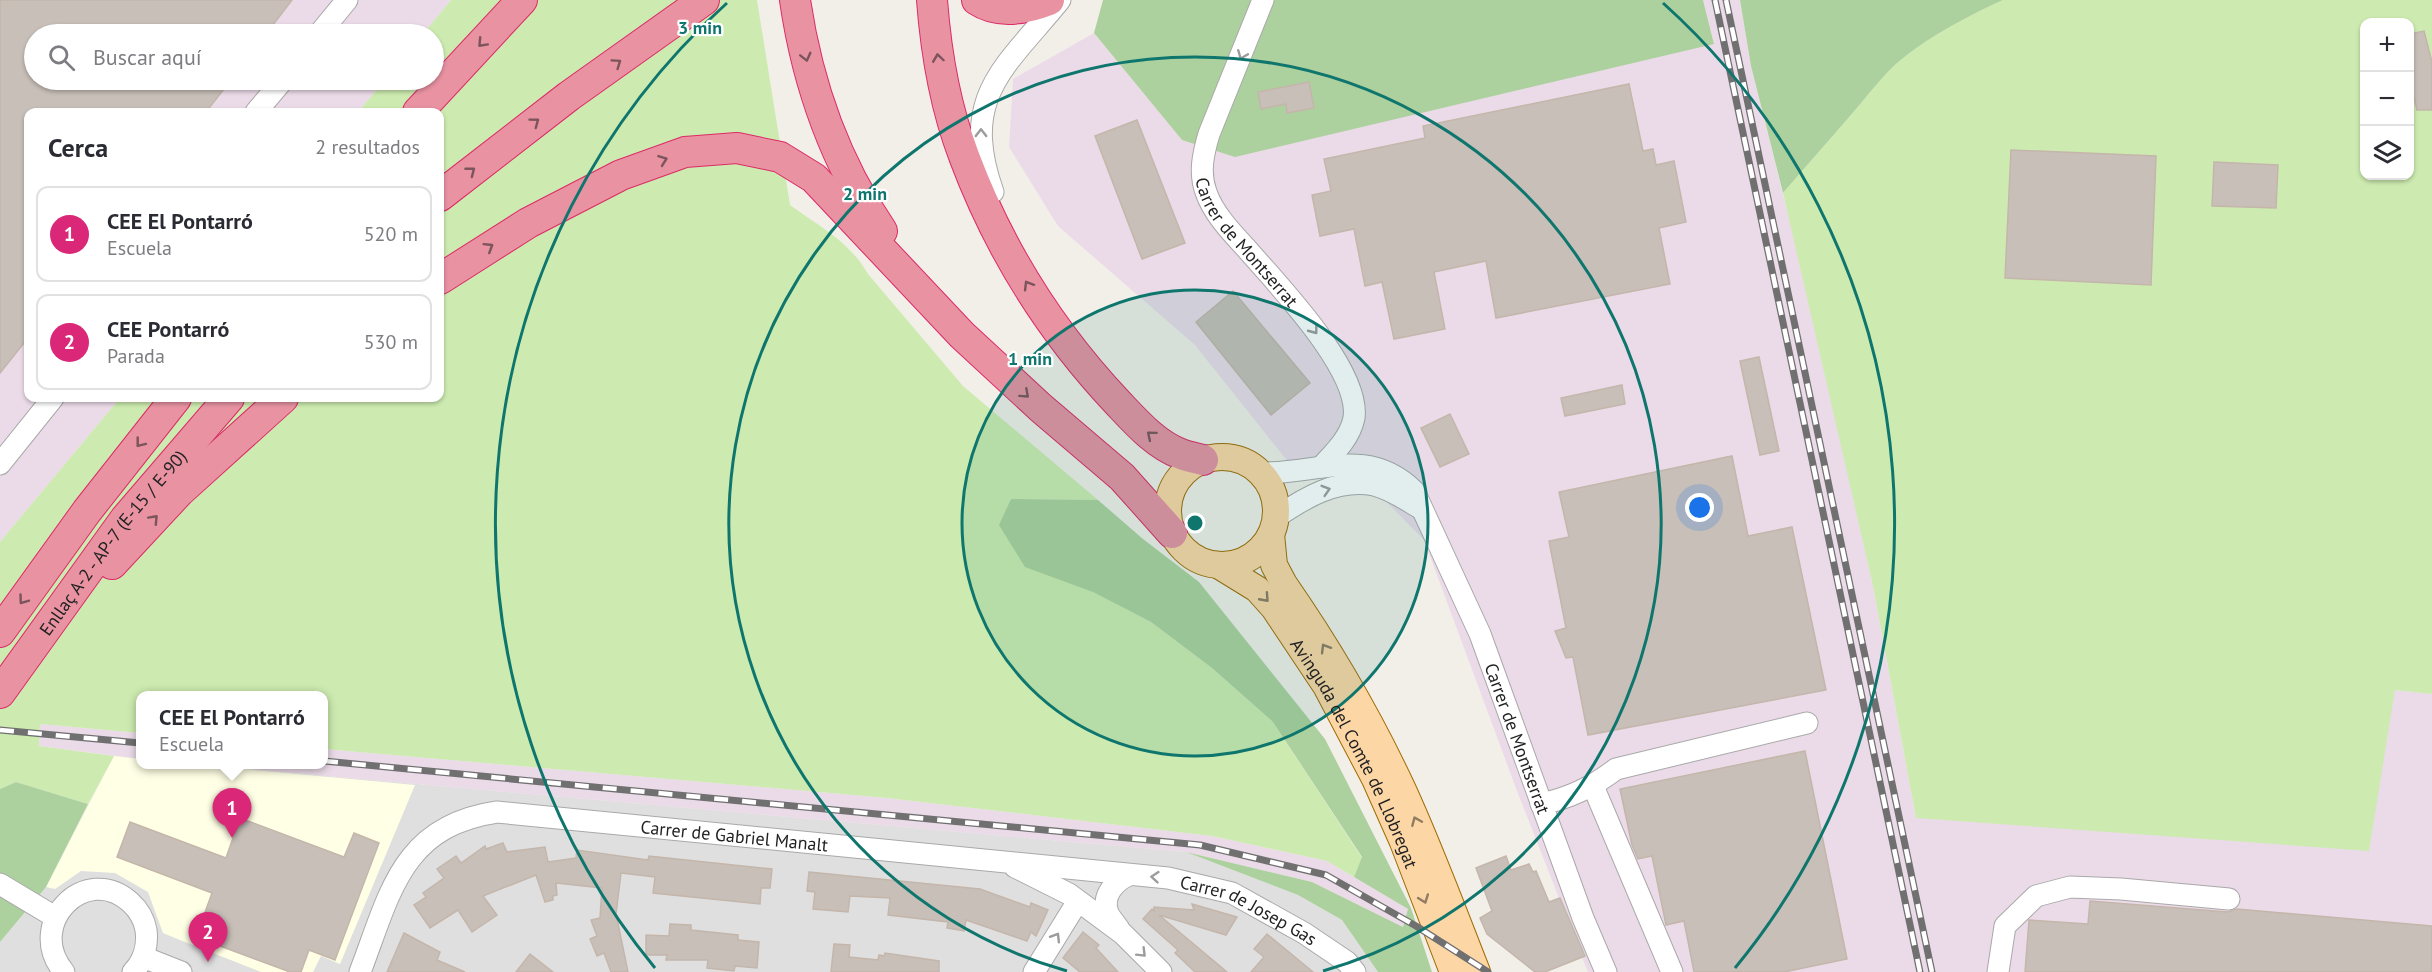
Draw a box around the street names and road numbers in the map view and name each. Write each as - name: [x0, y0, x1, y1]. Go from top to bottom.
- street label: Carrer de Montserrat: [1191, 175, 1304, 311]
- street label: Enllaç A-2 - AP-7 (E-15 / E-90): [34, 445, 191, 640]
- street label: Avinguda del Comte de Llobregat: [1286, 634, 1423, 871]
- street label: Carrer de Montserrat: [1480, 660, 1556, 817]
- street label: Carrer de Gabriel Manalt: [640, 815, 829, 856]
- street label: Carrer de Josep Gas: [1178, 870, 1322, 950]

